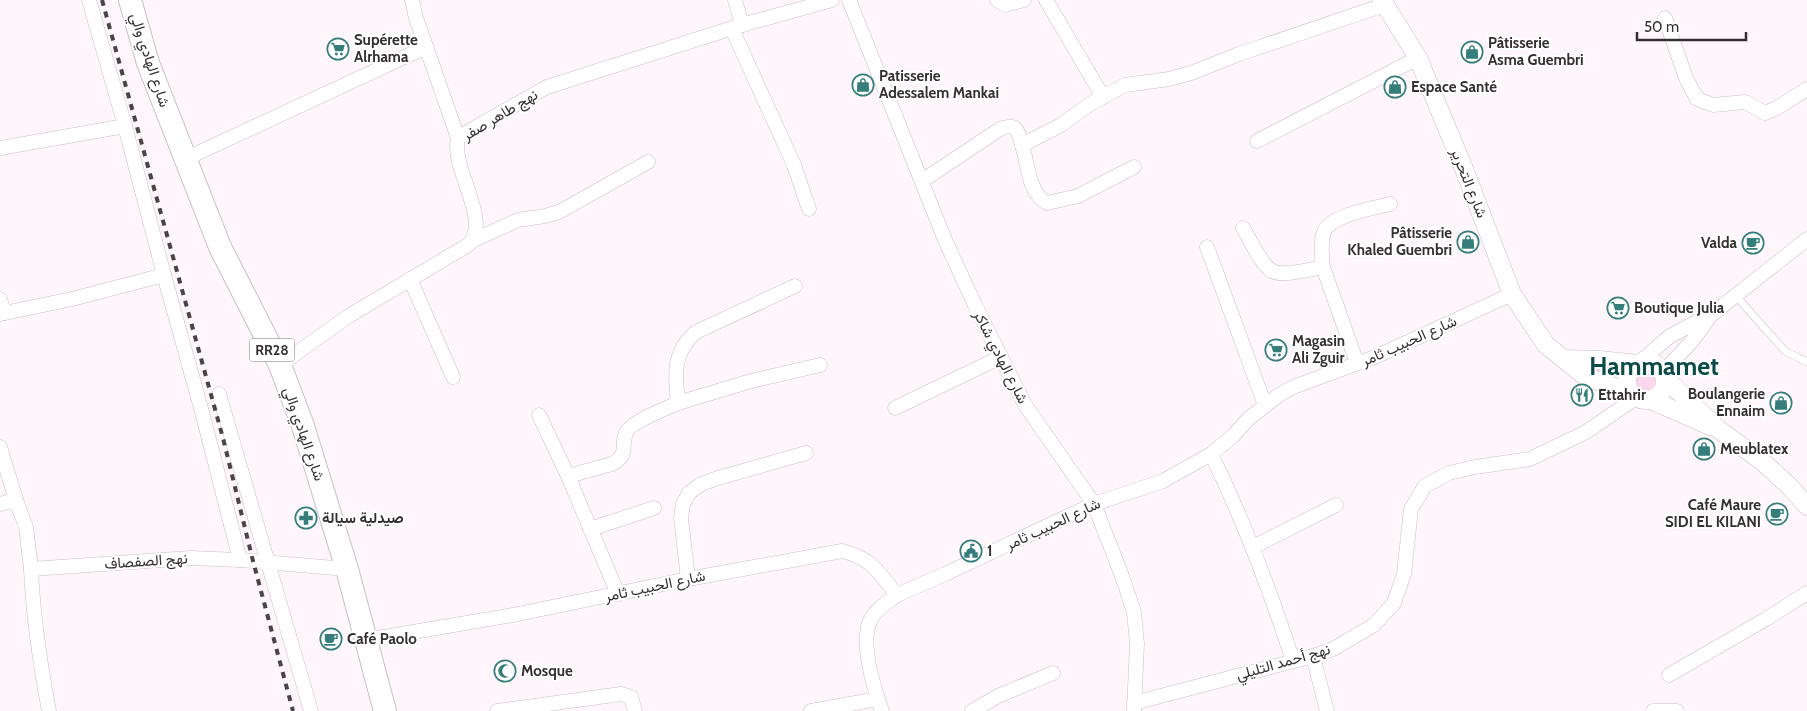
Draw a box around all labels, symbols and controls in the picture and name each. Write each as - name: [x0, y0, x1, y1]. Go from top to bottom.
- scale bar: [1637, 10, 1746, 42]
- street label: شارع الهادي والي: [122, 11, 174, 111]
- text: 50 m: [1644, 18, 1679, 36]
- place label: Supérette Alrhama: [354, 31, 418, 66]
- place label: Pâtisserie Asma Guembri: [1488, 34, 1584, 69]
- supermarket icon: Supérette Alrhama: [326, 37, 350, 61]
- shop icon: Pâtisserie Asma Guembri: [1460, 40, 1484, 64]
- place label: Patisserie Adessalem Mankai: [879, 67, 999, 102]
- shop icon: Patisserie Adessalem Mankai: [851, 73, 875, 97]
- shop icon: Espace Santé: [1383, 75, 1407, 99]
- place label: Espace Santé: [1411, 78, 1497, 96]
- street label: نهج طاهر صفر: [458, 86, 542, 147]
- street label: شارع التحرير: [1445, 145, 1491, 221]
- place label: Pâtisserie Khaled Guembri: [1347, 224, 1452, 259]
- shop icon: Pâtisserie Khaled Guembri: [1456, 230, 1480, 254]
- cafe icon: Valda: [1741, 231, 1765, 255]
- place label: Valda: [1701, 234, 1738, 252]
- supermarket icon: Boutique Julia: [1606, 296, 1630, 320]
- place label: Boutique Julia: [1634, 299, 1725, 317]
- street label: شارع الهادي شاكر: [966, 307, 1032, 409]
- street label: شارع الحبيب ثامر: [1358, 312, 1460, 372]
- place label: Magasin Ali Zguir: [1292, 332, 1345, 367]
- road number: RR28: [250, 338, 294, 362]
- supermarket icon: Magasin Ali Zguir: [1264, 338, 1288, 362]
- district label: Hammamet: [1589, 351, 1719, 381]
- restaurant icon: Ettahrir: [1570, 383, 1594, 407]
- street label: شارع الهادي والي: [276, 385, 329, 485]
- place label: Boulangerie Ennaim: [1688, 385, 1765, 420]
- place label: Ettahrir: [1598, 386, 1646, 404]
- shop icon: Boulangerie Ennaim: [1769, 391, 1793, 415]
- shop icon: Meublatex: [1692, 437, 1716, 461]
- place label: Meublatex: [1720, 440, 1789, 458]
- street label: شارع الحبيب ثامر: [1002, 494, 1104, 556]
- place label: Café Maure SIDI EL KILANI: [1665, 496, 1761, 531]
- cafe icon: Café Maure SIDI EL KILANI: [1765, 502, 1789, 526]
- pharmacy icon: صيدلية سيالة: [294, 506, 318, 530]
- place label: صيدلية سيالة: [322, 509, 404, 527]
- public building icon: 1: [959, 539, 983, 563]
- place label: 1: [987, 542, 993, 560]
- street label: نهج الصفصاف: [104, 549, 188, 575]
- street label: شارع الحبيب ثامر: [602, 567, 707, 608]
- cafe icon: Café Paolo: [319, 627, 343, 651]
- place label: Café Paolo: [347, 630, 417, 648]
- street label: نهج أحمد التليلي: [1234, 640, 1333, 688]
- mosque icon: Mosque: [493, 659, 517, 683]
- place label: Mosque: [521, 662, 573, 680]

